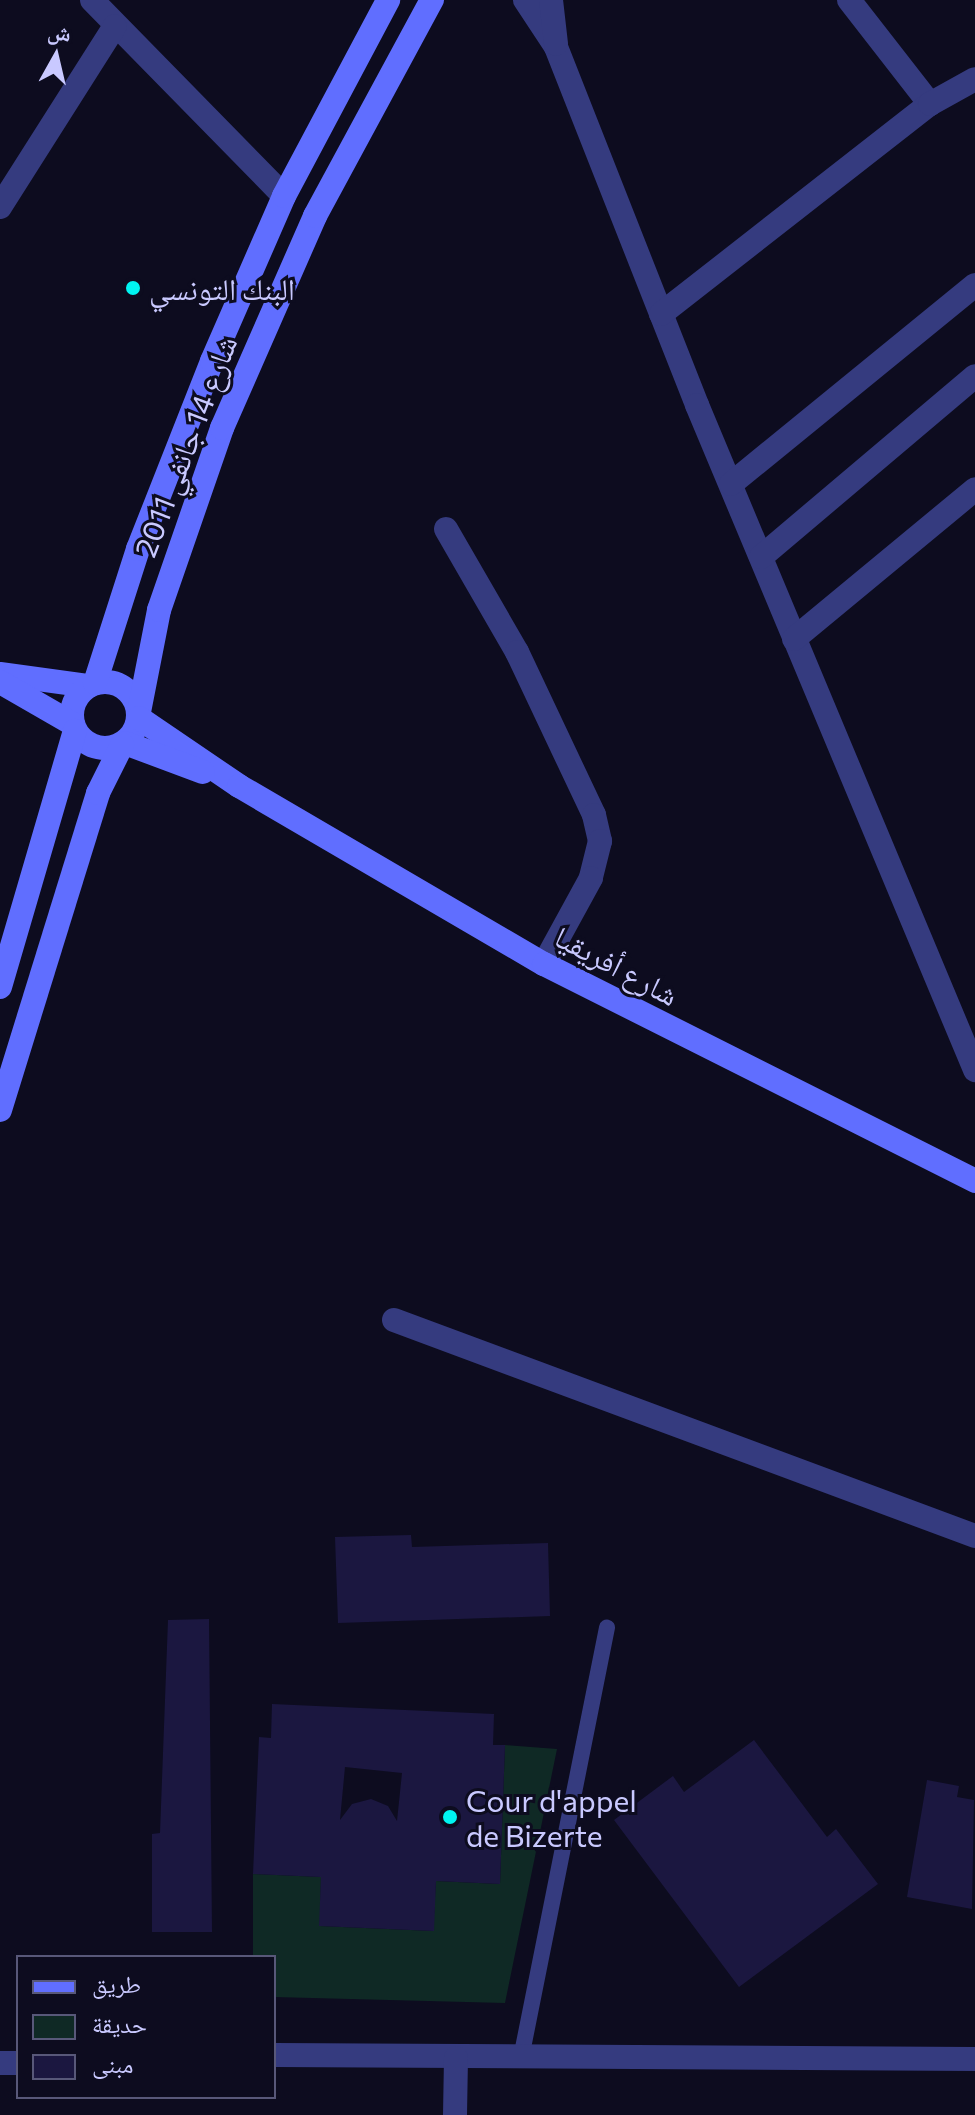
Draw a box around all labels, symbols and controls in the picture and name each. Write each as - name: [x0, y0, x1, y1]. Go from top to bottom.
- north arrow: [16, 16, 96, 96]
- text: ش: [46, 17, 73, 47]
- place label: البنك التونسي: [149, 270, 295, 306]
- marker: البنك التونسي: [124, 279, 142, 297]
- street label: شارع 14 جانفي 2011: [126, 330, 244, 562]
- street label: شارع أفريقيا: [549, 917, 685, 1013]
- place label: Cour d'appel de Bizerte: [466, 1782, 637, 1852]
- marker: Cour d'appel de Bizerte: [441, 1808, 459, 1826]
- legend: [16, 1955, 276, 2099]
- text: طريق: [92, 1969, 141, 1998]
- text: حديقة: [92, 2009, 147, 2038]
- text: مبنى: [92, 2049, 133, 2078]

